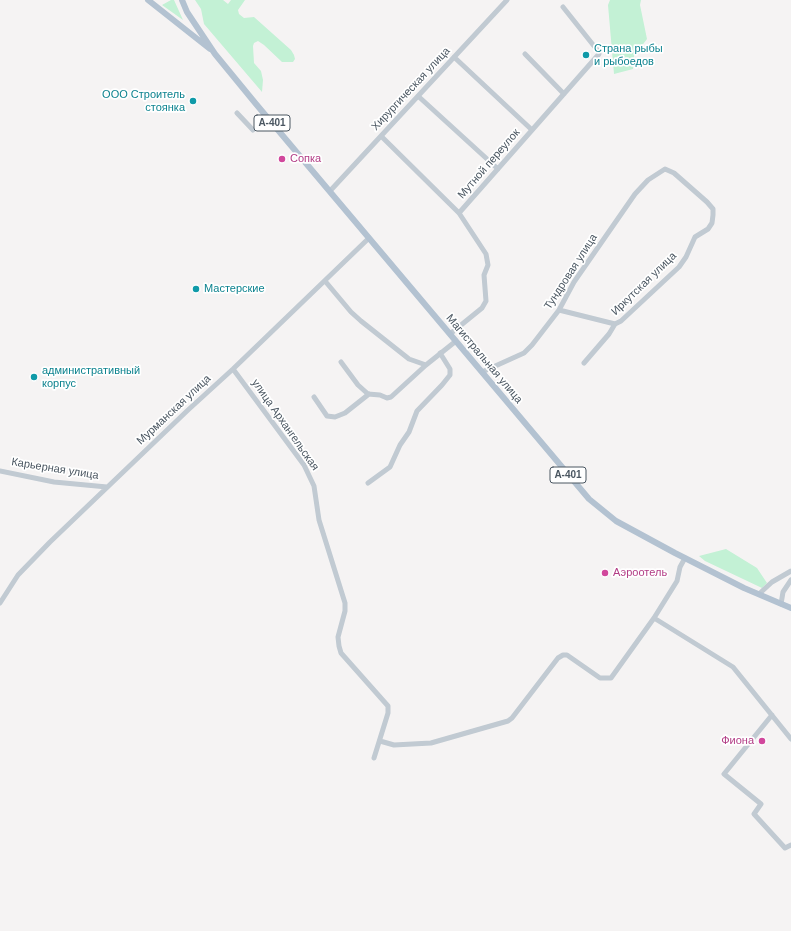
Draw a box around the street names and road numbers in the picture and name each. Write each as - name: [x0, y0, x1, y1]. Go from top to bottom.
- street label: Хирургическая улица: [369, 45, 453, 133]
- road number: А-401: [254, 115, 290, 131]
- street label: Мутной переулок: [455, 126, 523, 202]
- street label: Тундровая улица: [542, 232, 600, 312]
- street label: Иркутская улица: [609, 250, 679, 318]
- street label: Магистральная улица: [443, 312, 525, 406]
- street label: Мурманская улица: [134, 372, 214, 448]
- street label: улица Архангельская: [248, 377, 322, 473]
- street label: Карьерная улица: [10, 456, 100, 482]
- road number: А-401: [550, 467, 586, 483]

